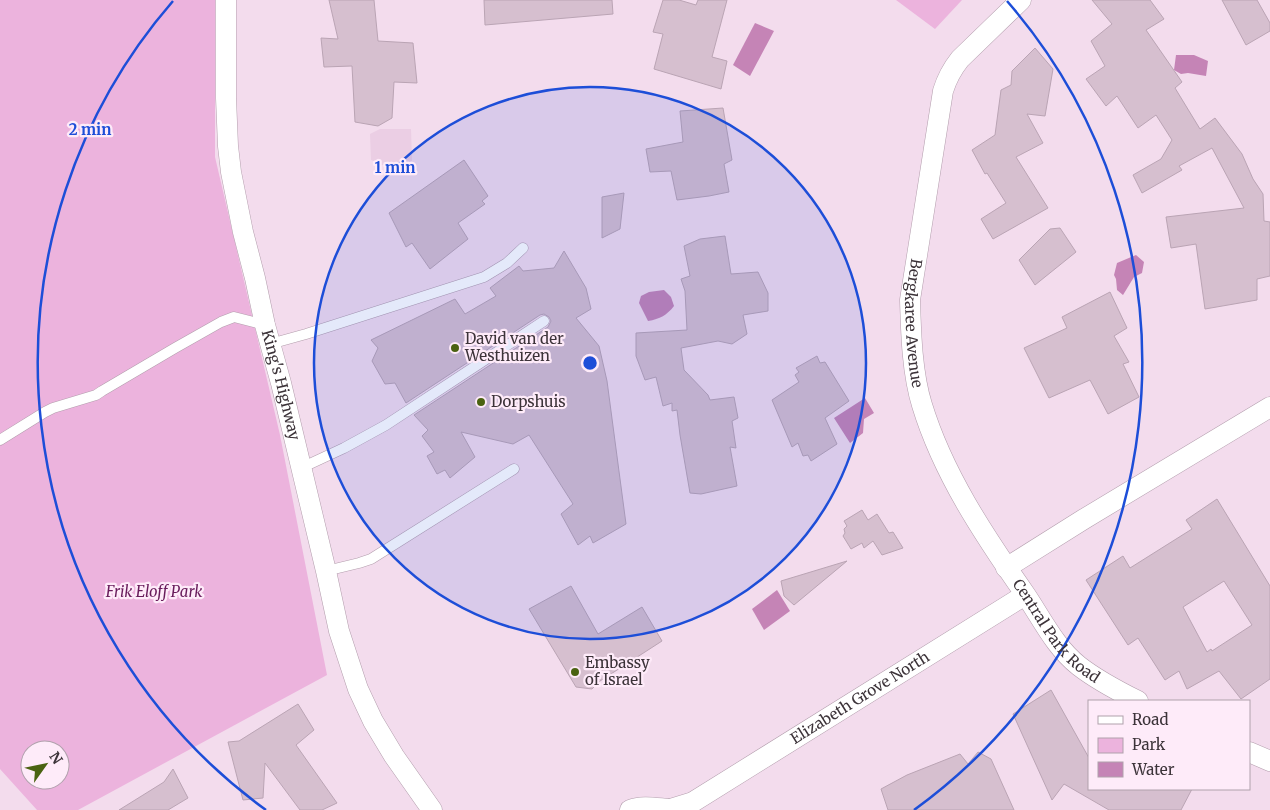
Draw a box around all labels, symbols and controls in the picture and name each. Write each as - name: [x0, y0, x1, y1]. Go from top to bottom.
- text: 2 min: [69, 120, 111, 139]
- text: 1 min: [375, 158, 415, 177]
- street label: Bergkaree Avenue: [901, 257, 927, 389]
- street label: King's Highway: [258, 327, 304, 442]
- place label: David van der Westhuizen: [464, 329, 564, 365]
- marker: David van der Westhuizen: [449, 342, 461, 354]
- centre of rings: [581, 354, 599, 372]
- place label: Dorpshuis: [491, 392, 566, 411]
- marker: Dorpshuis: [475, 396, 487, 408]
- street label: Central Park Road: [1009, 575, 1104, 687]
- park label: Frik Eloff Park: [105, 582, 203, 601]
- street label: Elizabeth Grove North: [787, 647, 933, 748]
- place label: Embassy of Israel: [585, 653, 650, 689]
- marker: Embassy of Israel: [569, 666, 581, 678]
- legend: [1088, 700, 1250, 790]
- text: Road: [1132, 710, 1168, 729]
- text: Park: [1132, 735, 1166, 754]
- north arrow: [20, 740, 70, 790]
- text: N: [45, 748, 66, 767]
- text: Water: [1131, 760, 1175, 779]

